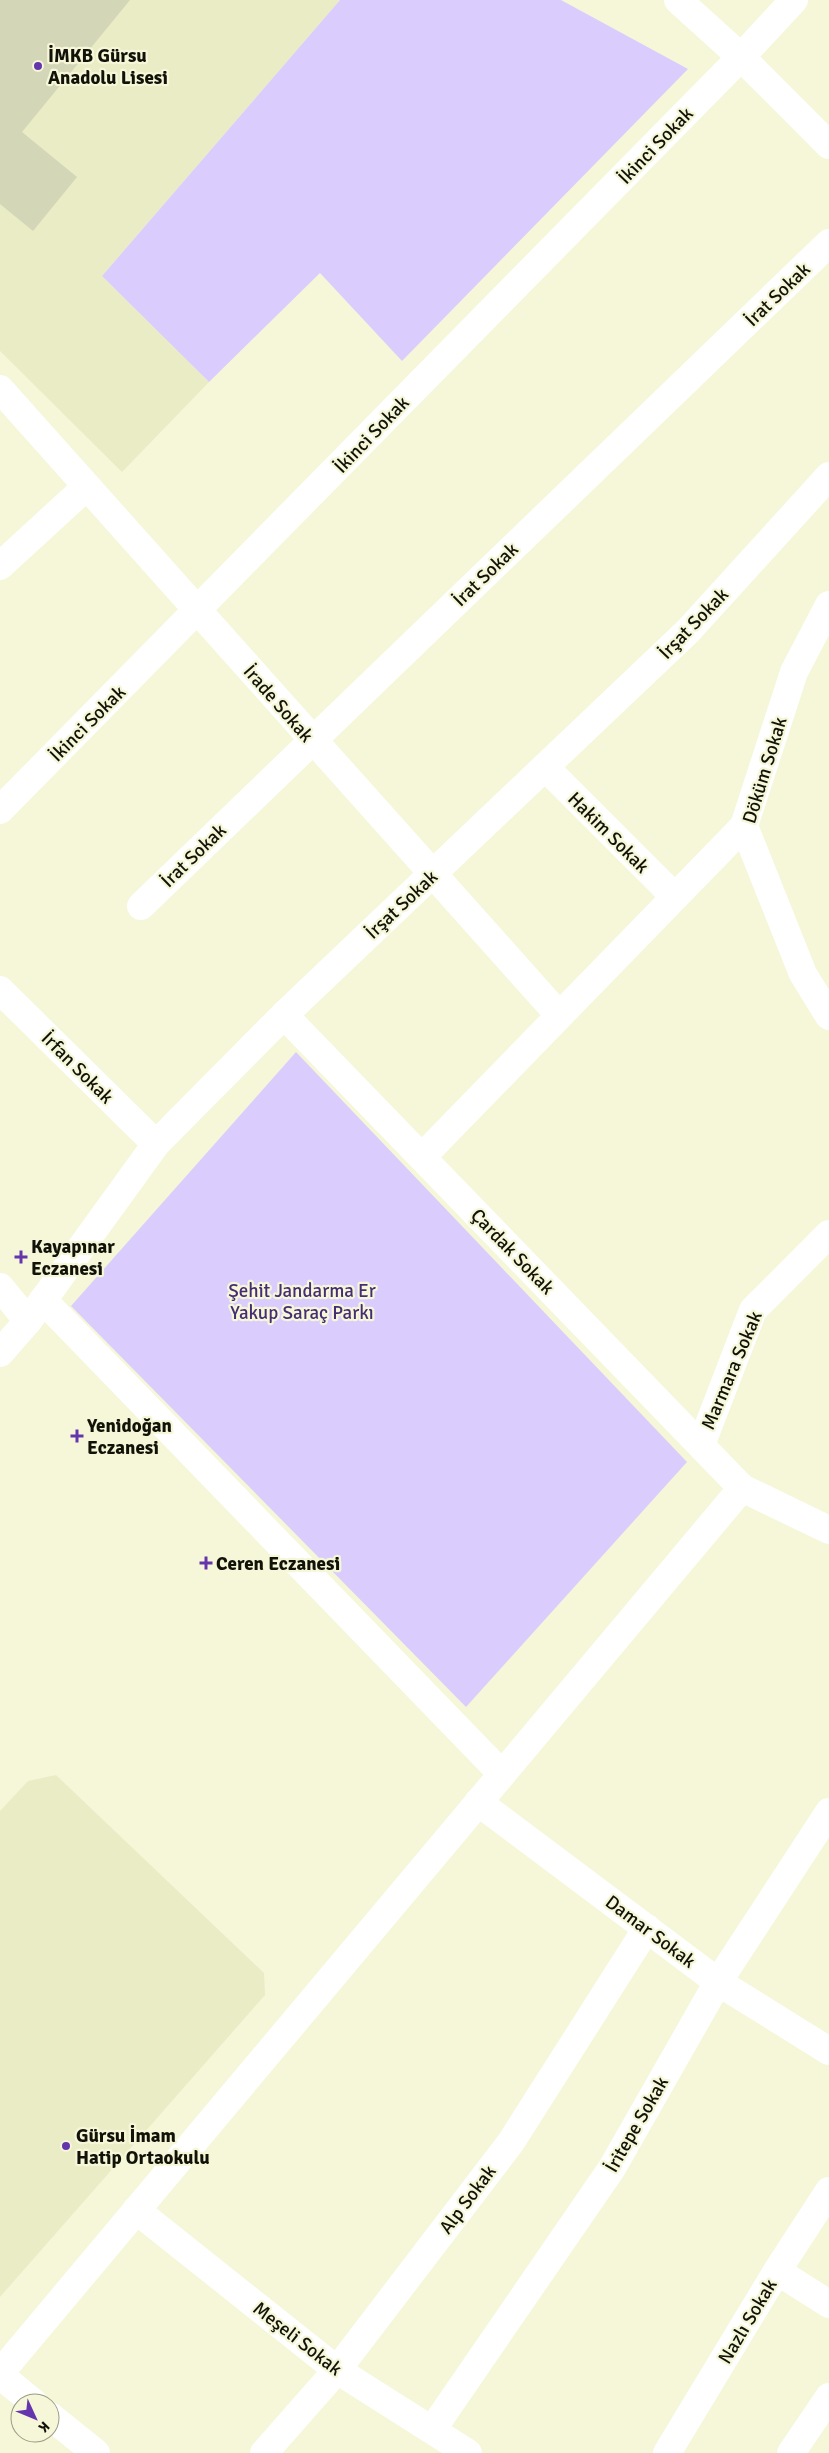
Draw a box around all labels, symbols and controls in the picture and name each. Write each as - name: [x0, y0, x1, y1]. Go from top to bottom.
- place label: İMKB Gürsu Anadolu Lisesi: [48, 44, 168, 90]
- marker: İMKB Gürsu Anadolu Lisesi: [32, 60, 44, 72]
- street label: İkinci Sokak: [613, 102, 699, 189]
- street label: İrat Sokak: [740, 257, 816, 332]
- street label: İkinci Sokak: [329, 391, 415, 478]
- street label: İrat Sokak: [448, 537, 524, 612]
- street label: İrşat Sokak: [654, 583, 734, 664]
- street label: İrade Sokak: [238, 660, 319, 748]
- street label: İkinci Sokak: [45, 680, 131, 767]
- street label: Döküm Sokak: [737, 714, 793, 827]
- street label: Hakim Sokak: [563, 787, 654, 879]
- street label: İrat Sokak: [156, 818, 232, 893]
- street label: İrşat Sokak: [360, 865, 443, 944]
- street label: İrfan Sokak: [36, 1026, 119, 1109]
- street label: Çardak Sokak: [465, 1204, 560, 1300]
- place label: Kayapınar Eczanesi: [31, 1235, 115, 1281]
- marker: Kayapınar Eczanesi: [15, 1251, 27, 1263]
- park label: Şehit Jandarma Er Yakup Saraç Parkı: [228, 1279, 376, 1325]
- street label: Marmara Sokak: [696, 1307, 768, 1433]
- place label: Yenidoğan Eczanesi: [86, 1414, 172, 1460]
- marker: Yenidoğan Eczanesi: [71, 1430, 83, 1442]
- place label: Ceren Eczanesi: [216, 1552, 340, 1576]
- marker: Ceren Eczanesi: [200, 1557, 212, 1569]
- street label: Damar Sokak: [601, 1890, 701, 1974]
- street label: İritepe Sokak: [600, 2072, 674, 2177]
- place label: Gürsu İmam Hatip Ortaokulu: [76, 2124, 210, 2170]
- marker: Gürsu İmam Hatip Ortaokulu: [60, 2140, 72, 2152]
- street label: Alp Sokak: [434, 2160, 502, 2239]
- street label: Nazlı Sokak: [713, 2274, 783, 2368]
- street label: Meşeli Sokak: [248, 2297, 347, 2381]
- north arrow: [10, 2393, 60, 2443]
- text: K: [35, 2418, 53, 2436]

